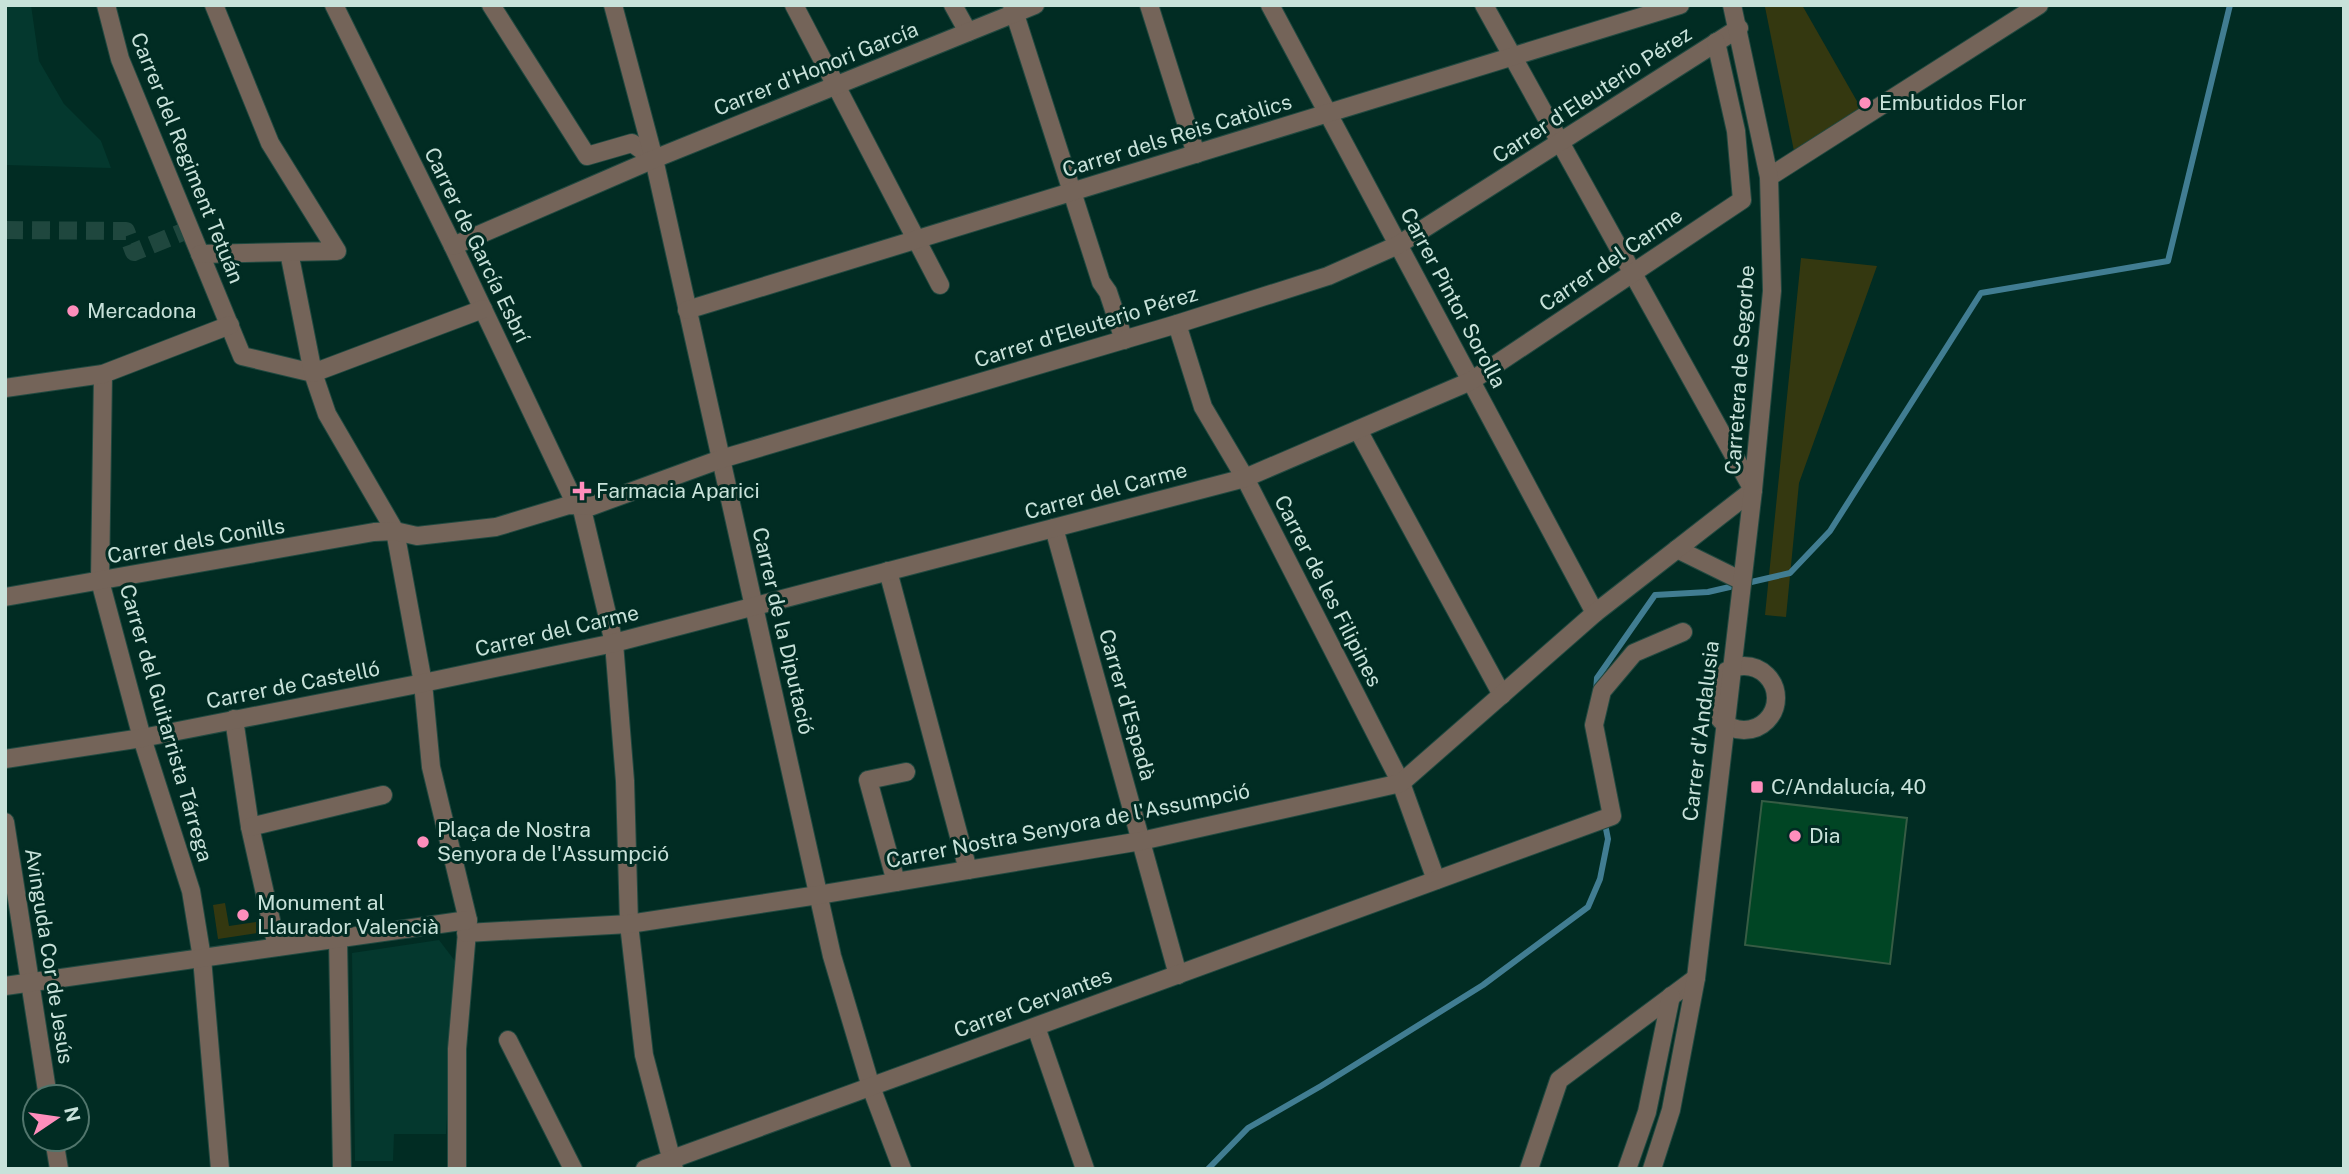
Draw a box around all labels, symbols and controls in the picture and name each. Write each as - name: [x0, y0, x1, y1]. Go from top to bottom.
- street label: Carrer d'Honori García: [710, 16, 922, 121]
- street label: Carrer d'Eleuterio Pérez: [1488, 21, 1696, 168]
- street label: Carrer del Regiment Tetuán: [126, 29, 249, 287]
- street label: Carrer dels Reis Catòlics: [1059, 89, 1295, 182]
- place label: Embutidos Flor: [1879, 90, 2026, 115]
- marker: Embutidos Flor: [1857, 95, 1873, 111]
- street label: Carrer de García Esbrí: [419, 143, 536, 347]
- street label: Carrer del Carme: [1534, 202, 1687, 317]
- street label: Carrer Pintor Sorolla: [1395, 203, 1512, 392]
- street label: Carretera de Segorbe: [1720, 264, 1759, 476]
- street label: Carrer d'Eleuterio Pérez: [971, 281, 1201, 372]
- place label: Mercadona: [87, 298, 196, 323]
- marker: Mercadona: [65, 303, 81, 319]
- street label: Carrer del Carme: [1022, 457, 1190, 524]
- place label: Farmacia Aparici: [596, 478, 760, 503]
- marker: Farmacia Aparici: [574, 483, 590, 499]
- street label: Carrer de les Filipines: [1269, 491, 1388, 691]
- street label: Carrer dels Conills: [105, 513, 287, 568]
- street label: Carrer de la Diputació: [747, 525, 820, 737]
- street label: Carrer del Guitarrista Tárrega: [115, 581, 218, 865]
- street label: Carrer del Carme: [473, 600, 641, 661]
- street label: Carrer d'Espadà: [1094, 626, 1161, 783]
- street label: Carrer d'Andalusia: [1677, 639, 1724, 823]
- street label: Carrer de Castelló: [204, 655, 382, 714]
- place label: C/Andalucía, 40: [1771, 774, 1926, 799]
- street label: Carrer Nostra Senyora de l'Assumpció: [884, 778, 1252, 873]
- marker: C/Andalucía, 40: [1749, 779, 1765, 795]
- place label: Plaça de Nostra Senyora de l'Assumpció: [437, 817, 669, 866]
- place label: Dia: [1809, 823, 1840, 848]
- marker: Dia: [1787, 828, 1803, 844]
- marker: Plaça de Nostra Senyora de l'Assumpció: [415, 834, 431, 850]
- street label: Avinguda Cor de Jesús: [20, 846, 79, 1066]
- place label: Monument al Llaurador Valencià: [257, 890, 439, 939]
- marker: Monument al Llaurador Valencià: [235, 907, 251, 923]
- street label: Carrer Cervantes: [950, 962, 1115, 1043]
- north arrow: [21, 1083, 91, 1153]
- text: N: [60, 1104, 85, 1124]

